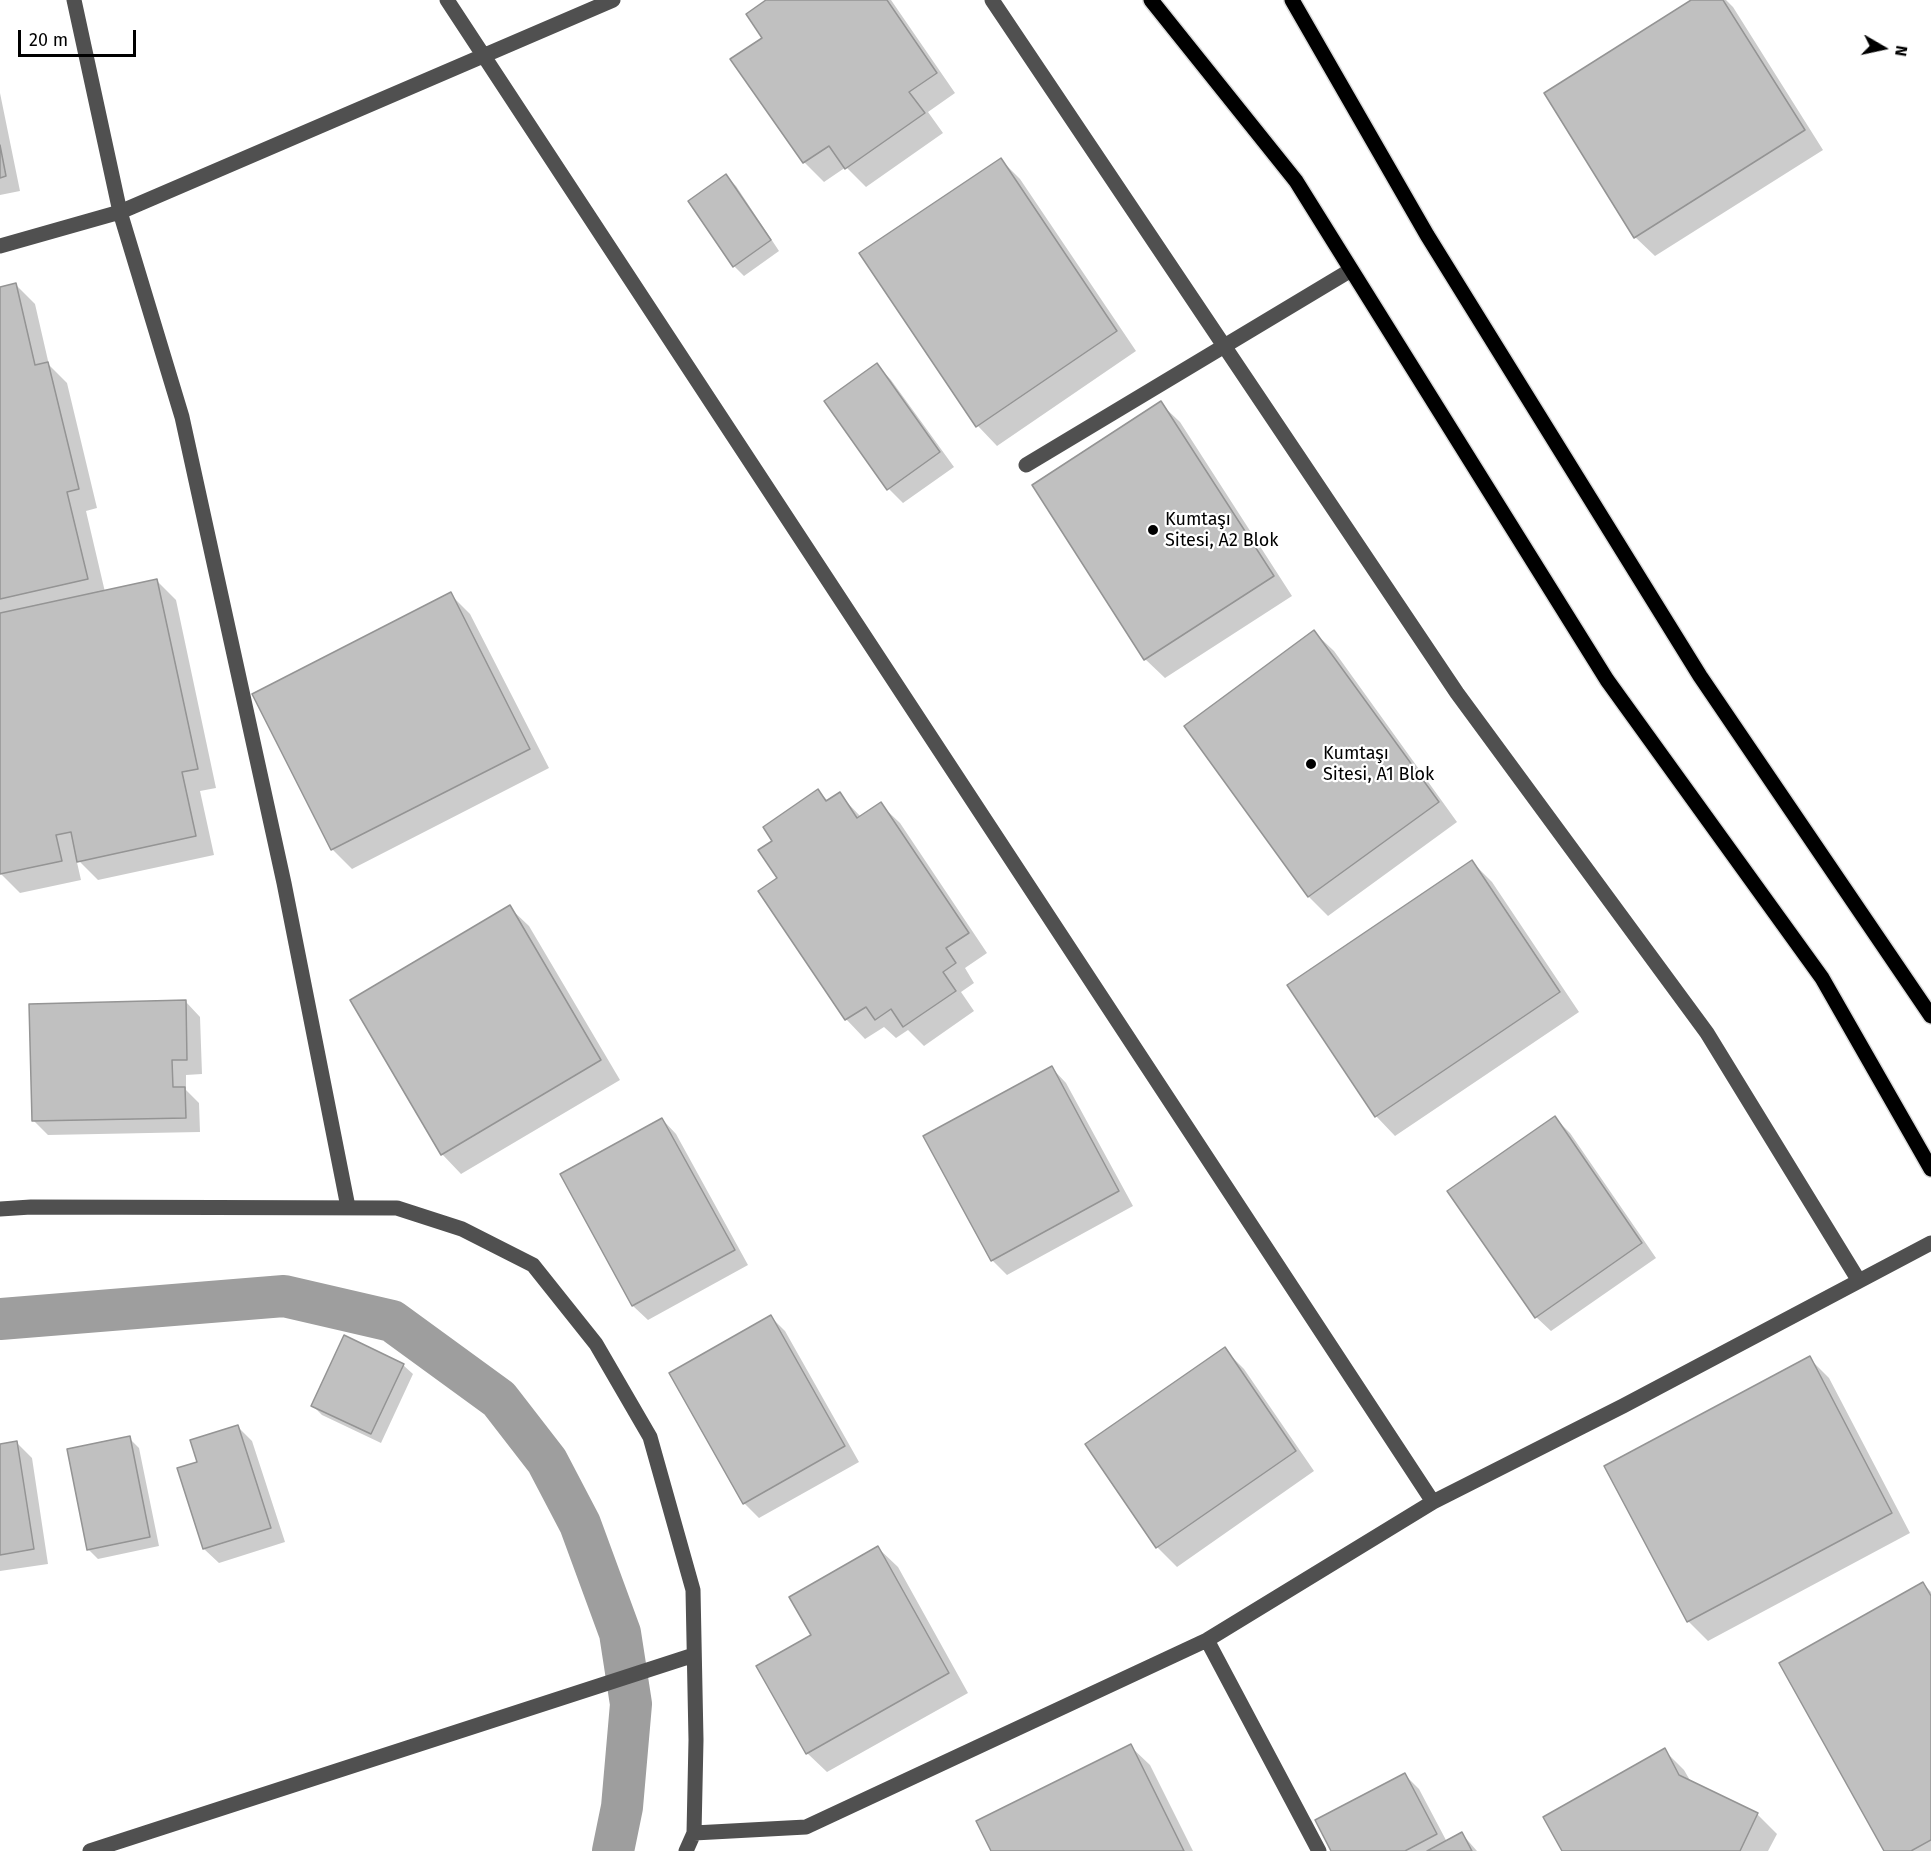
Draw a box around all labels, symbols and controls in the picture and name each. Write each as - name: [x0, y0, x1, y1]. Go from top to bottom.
- scale bar: [21, 18, 140, 56]
- north arrow: [1853, 18, 1913, 78]
- text: 20 m: [29, 29, 68, 51]
- text: N: [1891, 44, 1911, 58]
- place label: Kumtaşı Sitesi, A2 Blok: [1165, 509, 1279, 552]
- marker: Kumtaşı Sitesi, A2 Blok: [1146, 523, 1160, 537]
- place label: Kumtaşı Sitesi, A1 Blok: [1323, 743, 1434, 786]
- marker: Kumtaşı Sitesi, A1 Blok: [1304, 757, 1318, 771]

